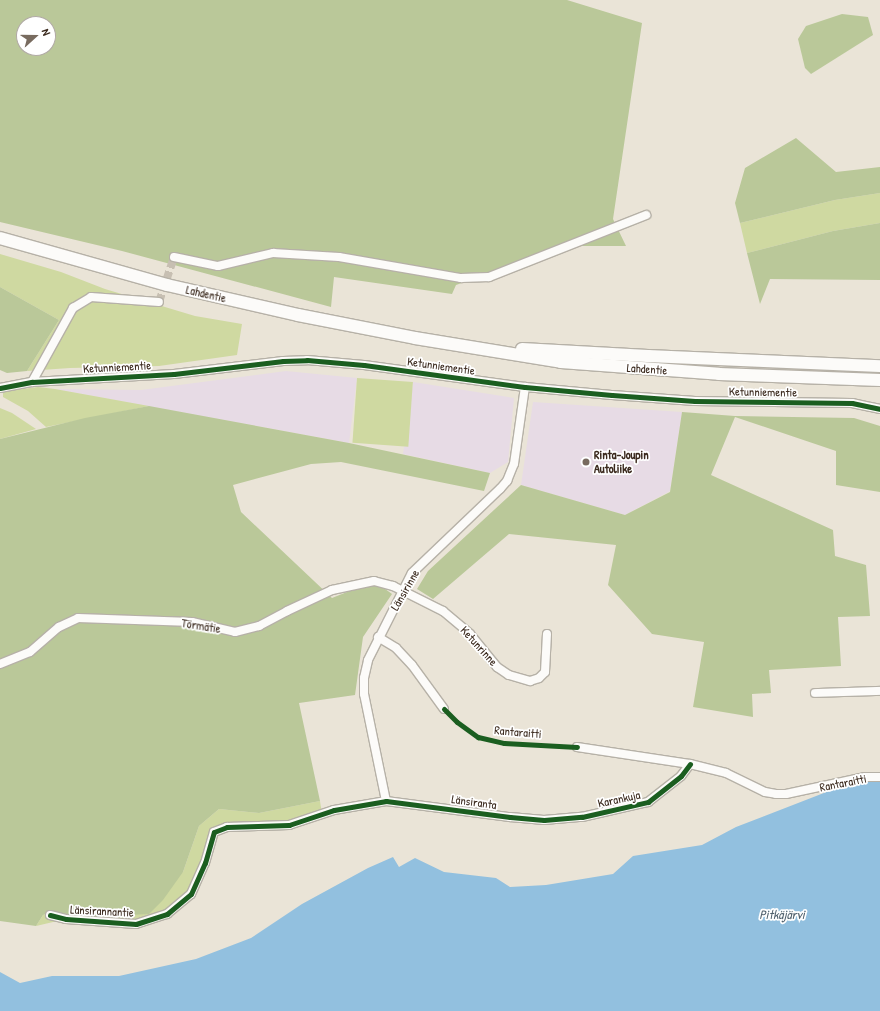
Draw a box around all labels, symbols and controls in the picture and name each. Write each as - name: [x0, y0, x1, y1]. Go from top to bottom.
- north arrow: [16, 16, 56, 56]
- text: N: [39, 27, 54, 37]
- street label: Lahdentie: [185, 282, 227, 306]
- street label: Ketunniementie: [406, 354, 476, 378]
- street label: Ketunniementie: [83, 358, 151, 376]
- street label: Lahdentie: [626, 360, 668, 378]
- street label: Ketunniementie: [729, 384, 797, 400]
- place label: Rinta-Joupin Autoliike: [594, 448, 649, 476]
- marker: Rinta-Joupin Autoliike: [581, 457, 591, 467]
- street label: Länsirinne: [388, 567, 422, 613]
- street label: Törmätie: [180, 616, 222, 636]
- street label: Ketunrinne: [457, 623, 501, 669]
- street label: Rantaraitti: [494, 723, 542, 741]
- street label: Rantaraitti: [818, 771, 868, 795]
- street label: Karankuja: [596, 787, 642, 811]
- street label: Länsiranta: [450, 792, 498, 812]
- street label: Länsirannantie: [70, 902, 134, 920]
- water label: Pitkäjärvi: [759, 906, 805, 922]

